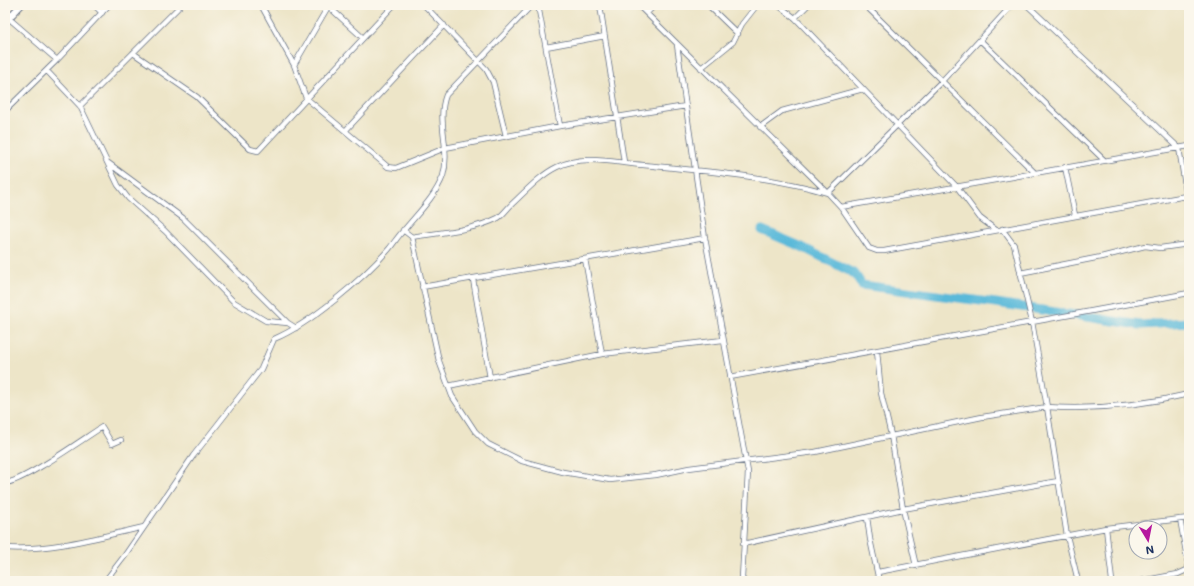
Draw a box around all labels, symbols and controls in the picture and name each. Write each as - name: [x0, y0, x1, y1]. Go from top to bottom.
- north arrow: [1128, 520, 1168, 560]
- text: N: [1144, 542, 1155, 558]

